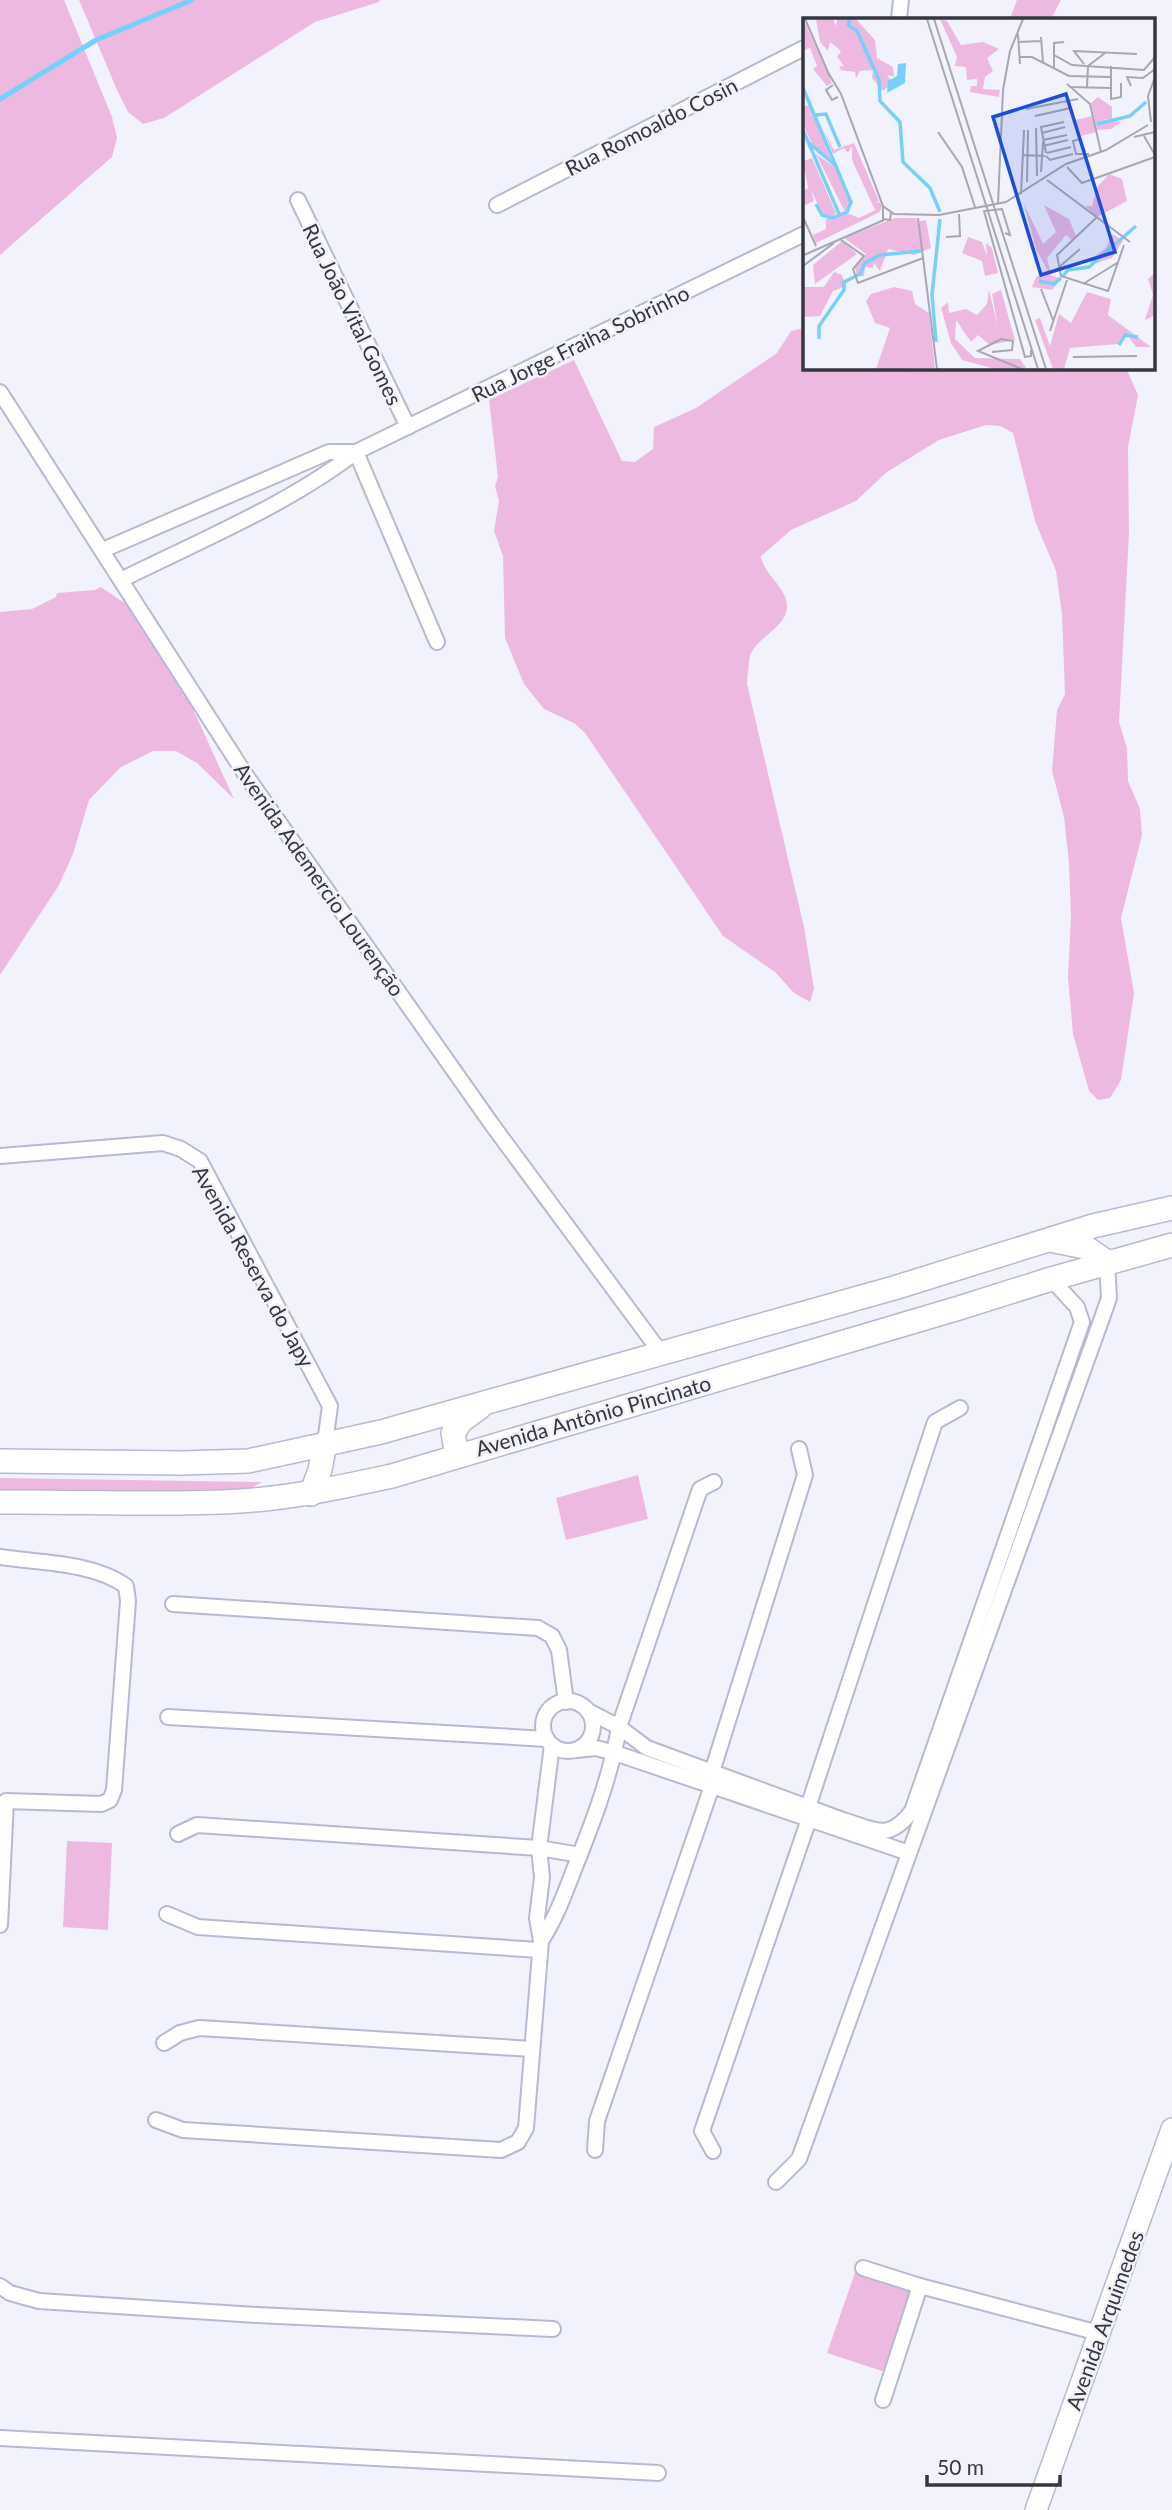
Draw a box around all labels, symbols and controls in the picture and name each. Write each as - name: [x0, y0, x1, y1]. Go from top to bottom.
- inset map: [803, 18, 1154, 369]
- street label: Rua Romoaldo Cosin: [561, 72, 741, 180]
- street label: Rua João Vital Gomes: [298, 219, 408, 409]
- street label: Rua Jorge Fraiha Sobrinho: [467, 279, 693, 407]
- street label: Avenida Ademercio Lourenção: [230, 757, 410, 1001]
- street label: Avenida Reserva do Japy: [188, 1161, 320, 1371]
- street label: Avenida Antônio Pincinato: [472, 1369, 714, 1461]
- street label: Avenida Arquimedes: [1060, 2227, 1148, 2413]
- scale bar: [927, 2444, 1060, 2488]
- text: 50 m: [937, 2454, 984, 2479]

